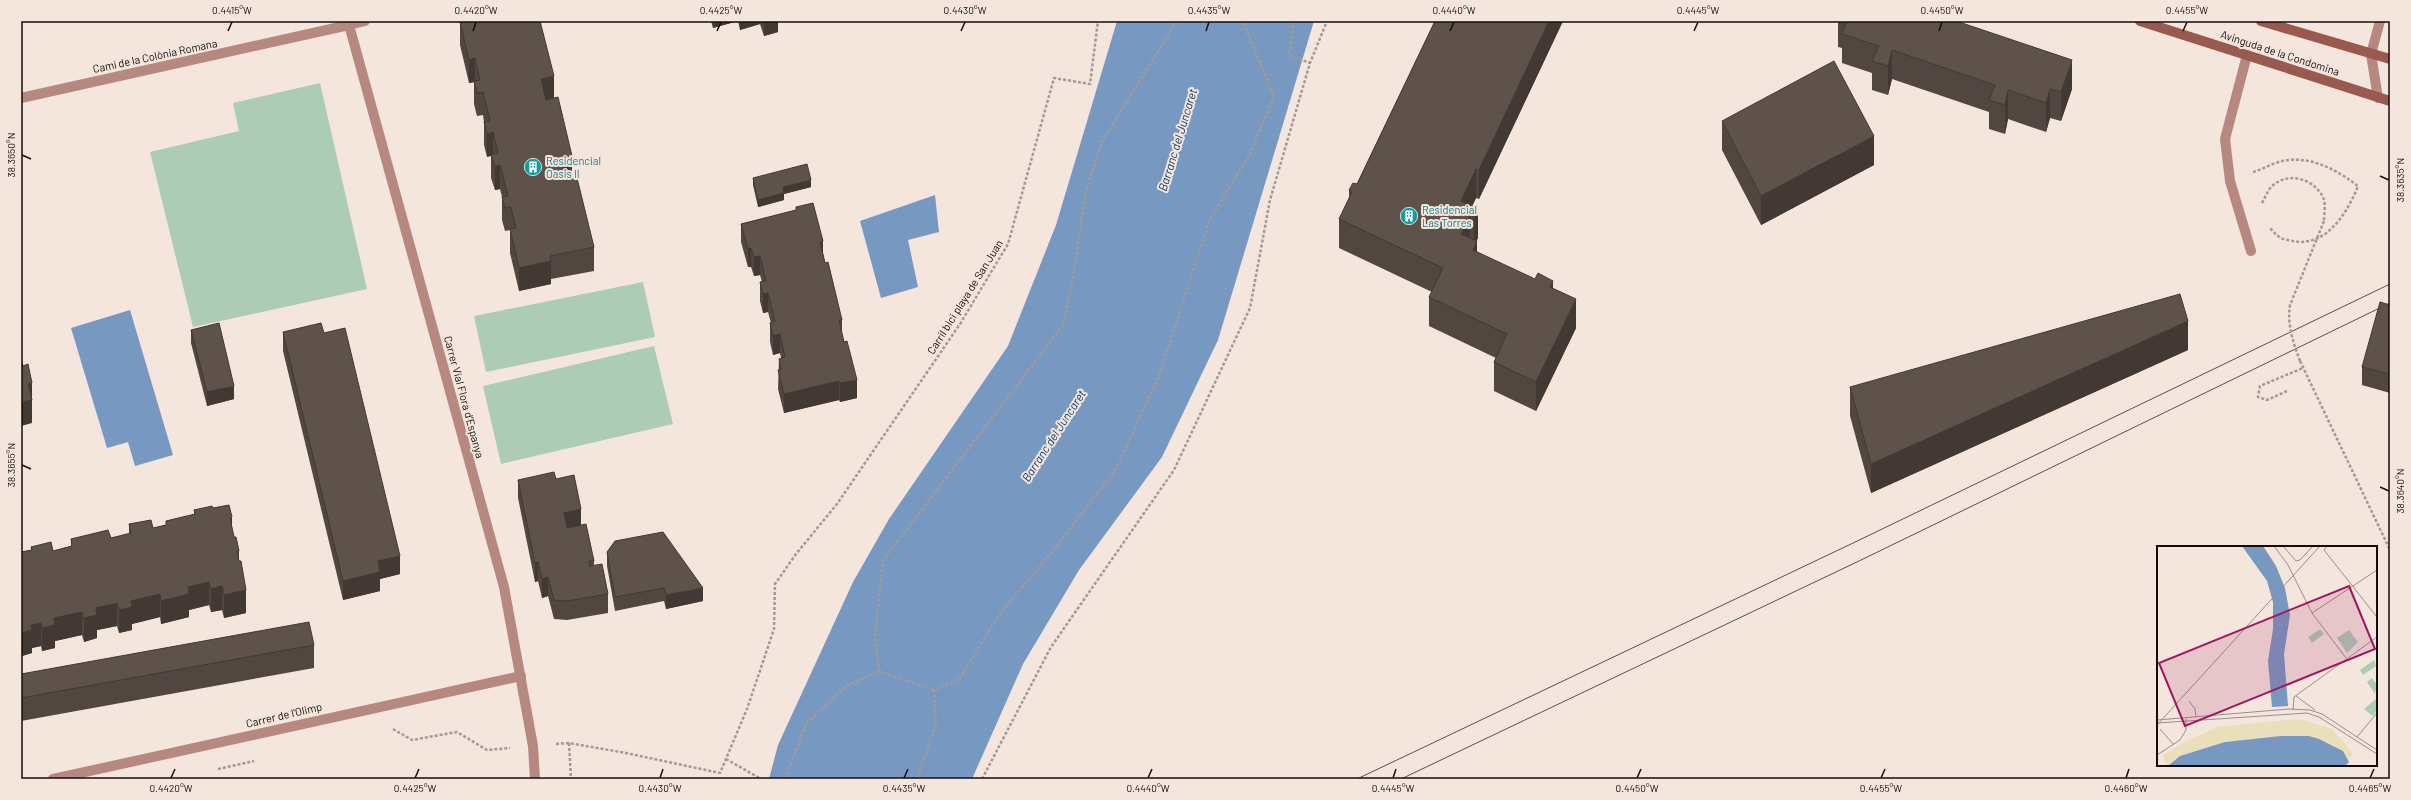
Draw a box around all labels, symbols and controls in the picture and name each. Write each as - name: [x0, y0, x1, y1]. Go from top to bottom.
- text: 0.4415°W: [212, 4, 252, 16]
- text: 0.4420°W: [454, 4, 498, 16]
- text: 0.4425°W: [700, 4, 742, 16]
- text: 0.4430°W: [944, 4, 987, 16]
- text: 0.4435°W: [1188, 4, 1230, 16]
- text: 0.4440°W: [1432, 4, 1476, 16]
- text: 0.4445°W: [1677, 4, 1720, 16]
- text: 0.4450°W: [1921, 4, 1964, 16]
- text: 0.4455°W: [2166, 4, 2208, 16]
- street label: Avinguda de la Condomina: [2219, 27, 2341, 78]
- street label: Camí de la Colònia Romana: [91, 36, 218, 75]
- water label: Barranc del Juncaret: [1155, 86, 1200, 193]
- text: 38.3650°N: [5, 133, 17, 177]
- place label: Residencial Oasis II: [546, 154, 601, 180]
- building icon: Residencial Oasis II: [523, 157, 543, 177]
- text: 38.3635°N: [2394, 158, 2406, 202]
- place label: Residencial Las Torres: [1422, 203, 1477, 229]
- building icon: Residencial Las Torres: [1399, 206, 1419, 226]
- street label: Carril bici playa de San Juan: [924, 237, 1005, 356]
- street label: Carrer Vial Flora d'Espanya: [442, 334, 487, 459]
- water label: Barranc del Juncaret: [1018, 386, 1088, 484]
- text: 38.3655°N: [5, 443, 17, 487]
- text: 38.3640°N: [2394, 468, 2406, 514]
- inset map: [2157, 546, 2377, 766]
- street label: Carrer de l'Olimp: [245, 699, 323, 730]
- text: 0.4420°W: [149, 782, 193, 794]
- text: 0.4425°W: [394, 782, 436, 794]
- text: 0.4430°W: [639, 782, 682, 794]
- text: 0.4435°W: [883, 782, 925, 794]
- text: 0.4440°W: [1126, 782, 1170, 794]
- text: 0.4445°W: [1372, 782, 1415, 794]
- text: 0.4450°W: [1616, 782, 1659, 794]
- text: 0.4455°W: [1860, 782, 1902, 794]
- text: 0.4460°W: [2105, 782, 2148, 794]
- text: 0.4465°W: [2349, 782, 2391, 794]

